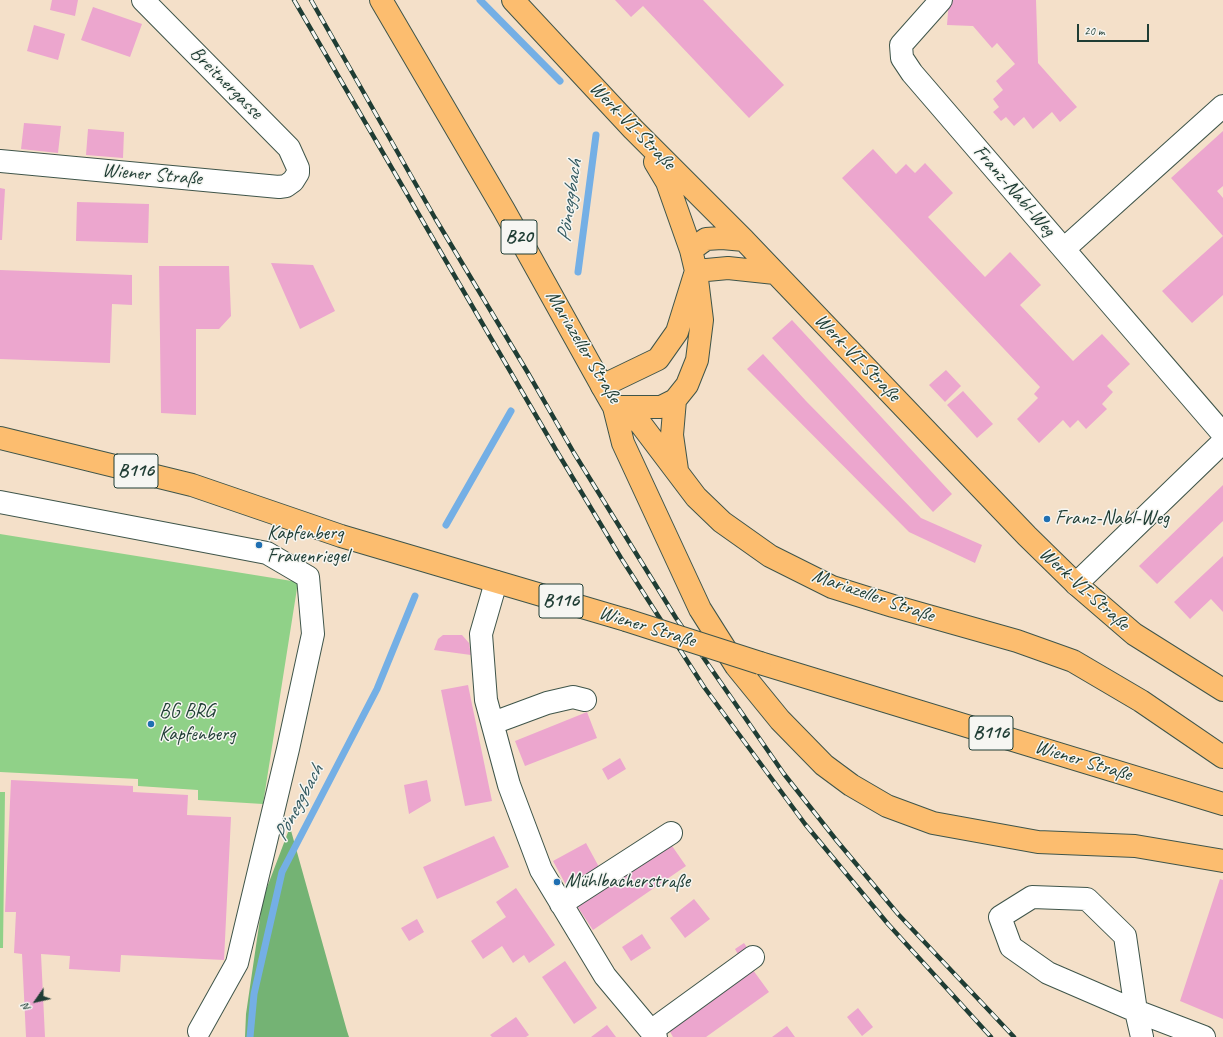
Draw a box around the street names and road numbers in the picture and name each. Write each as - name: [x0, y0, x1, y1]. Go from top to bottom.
- street label: Breitnergasse: [185, 42, 267, 124]
- street label: Werk-VI-Straße: [584, 77, 680, 175]
- street label: Franz-Nabl-Weg: [968, 140, 1060, 242]
- street label: Wiener Straße: [101, 159, 203, 191]
- road number: B20: [501, 220, 537, 254]
- street label: Mariazeller Straße: [540, 286, 626, 408]
- street label: Werk-VI-Straße: [809, 309, 905, 407]
- road number: B116: [114, 454, 158, 488]
- street label: Werk-VI-Straße: [1034, 542, 1134, 636]
- street label: Mariazeller Straße: [809, 564, 937, 628]
- road number: B116: [539, 584, 583, 618]
- street label: Wiener Straße: [596, 601, 698, 653]
- road number: B116: [969, 716, 1013, 750]
- street label: Wiener Straße: [1032, 735, 1134, 787]

